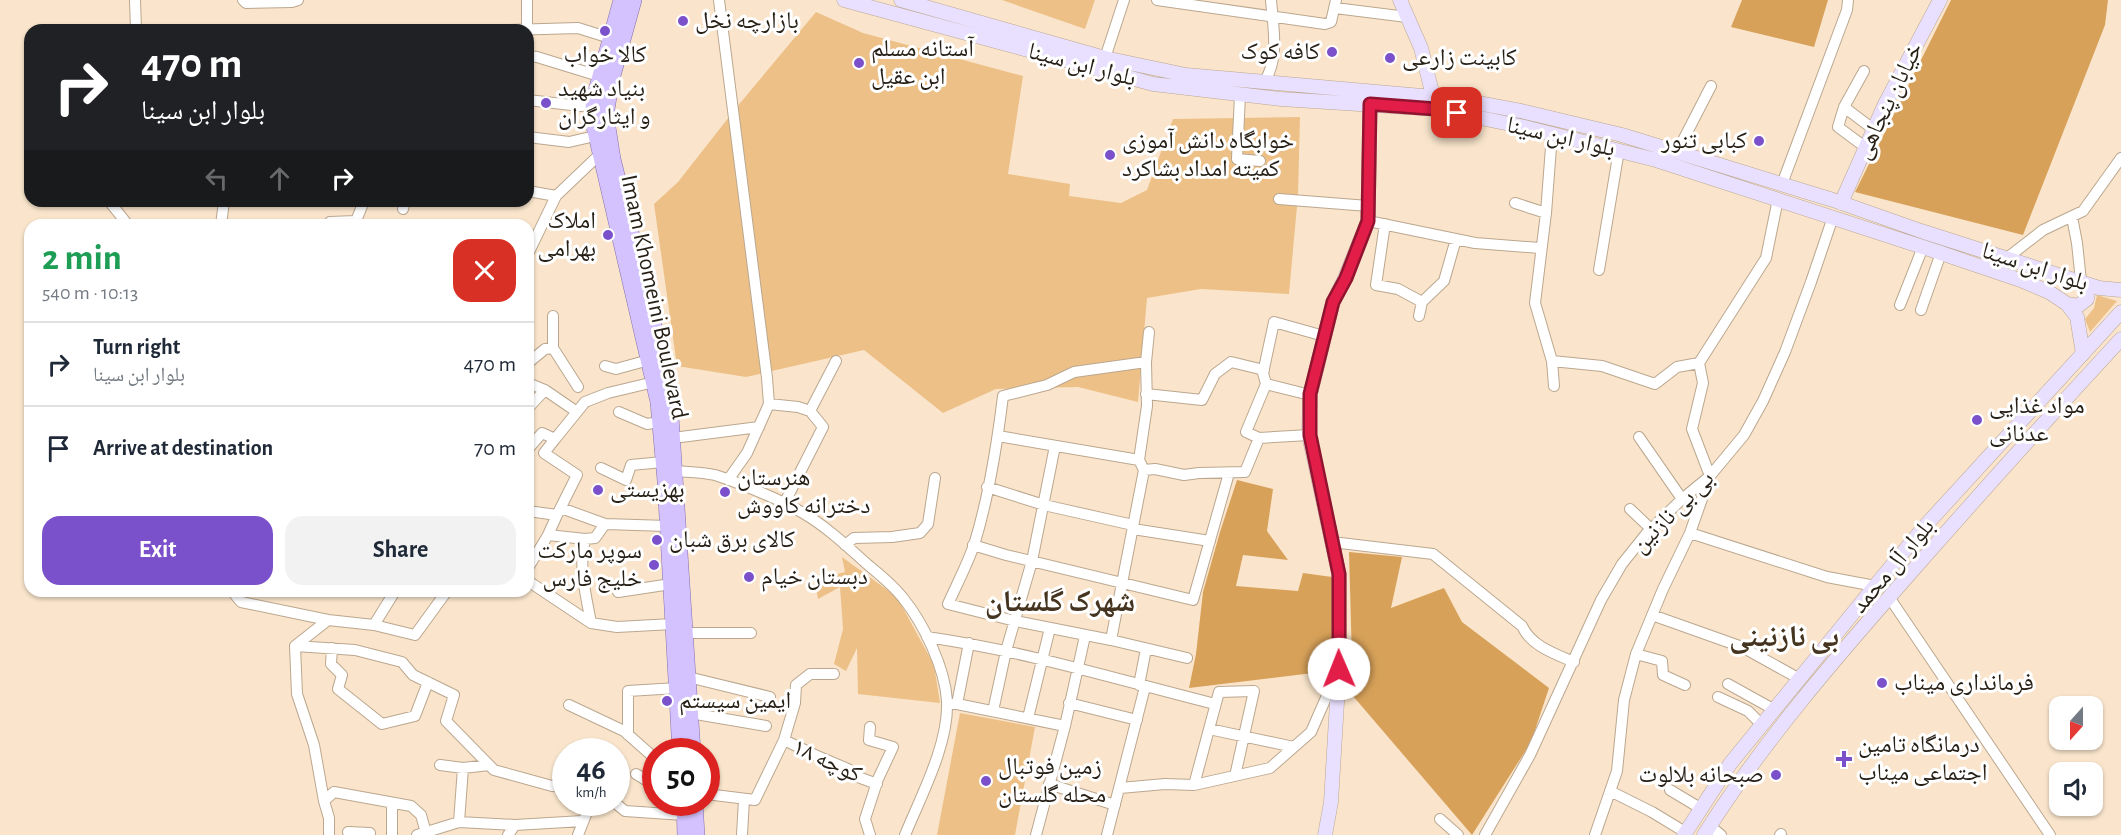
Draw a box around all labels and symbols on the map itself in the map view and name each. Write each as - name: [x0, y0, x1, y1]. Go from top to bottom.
- place label: بازارچه نخل: [695, 9, 799, 34]
- marker: بازارچه نخل: [676, 14, 690, 28]
- marker: کالا خواب: [598, 24, 612, 38]
- place label: آستانه مسلم ابن عقیل: [871, 36, 975, 90]
- street label: بلوار ابن سینا: [1025, 39, 1138, 92]
- street label: خیابان پنجاهی: [1850, 39, 1929, 164]
- place label: کافه کوک: [1241, 40, 1320, 64]
- place label: کالا خواب: [563, 43, 647, 68]
- marker: کافه کوک: [1325, 45, 1339, 59]
- place label: کابینت زارعی: [1402, 46, 1517, 71]
- marker: کابینت زارعی: [1383, 51, 1397, 65]
- marker: آستانه مسلم ابن عقیل: [852, 56, 866, 70]
- place label: بنیاد شهید و ایثارگران: [558, 77, 651, 130]
- pin: [1431, 87, 1482, 138]
- marker: بنیاد شهید و ایثارگران: [539, 96, 553, 110]
- street label: بلوار ابن سینا: [1504, 113, 1618, 162]
- place label: خوابگاه دانش آموزی کمیته امداد بشاکرد: [1122, 128, 1294, 182]
- place label: کبابی تنور: [1660, 129, 1747, 154]
- marker: کبابی تنور: [1752, 134, 1766, 148]
- marker: خوابگاه دانش آموزی کمیته امداد بشاکرد: [1103, 148, 1117, 162]
- street label: Imam Khomeini Boulevard: [616, 173, 692, 421]
- place label: املاک بهرامی: [537, 209, 596, 262]
- marker: املاک بهرامی: [601, 228, 615, 242]
- street label: بلوار ابن سینا: [1978, 239, 2091, 296]
- place label: مواد غذایی عدنانی: [1989, 394, 2085, 447]
- marker: مواد غذایی عدنانی: [1970, 413, 1984, 427]
- place label: هنرستان دخترانه کاووش: [737, 466, 870, 519]
- street label: بی بی نازنین: [1627, 466, 1719, 558]
- place label: بهزیستی: [610, 478, 685, 503]
- marker: بهزیستی: [591, 483, 605, 497]
- marker: هنرستان دخترانه کاووش: [718, 485, 732, 499]
- street label: بلوار آل محمد: [1846, 514, 1940, 618]
- place label: کالای برق شبان: [669, 528, 795, 553]
- marker: کالای برق شبان: [650, 533, 664, 547]
- place label: سوپر مارکت خلیج فارس: [537, 539, 642, 593]
- marker: سوپر مارکت خلیج فارس: [647, 558, 661, 572]
- place label: دبستان خیام: [761, 565, 868, 592]
- marker: دبستان خیام: [742, 570, 756, 584]
- district label: شهرک گلستان: [985, 587, 1135, 619]
- district label: بی نازنینی: [1729, 622, 1839, 654]
- position arrow: [1307, 637, 1371, 701]
- place label: فرمانداری میناب: [1894, 671, 2034, 696]
- marker: فرمانداری میناب: [1875, 676, 1889, 690]
- place label: ایمین سیستم: [679, 689, 791, 716]
- marker: ایمین سیستم: [660, 694, 674, 708]
- north arrow: [2049, 696, 2103, 750]
- place label: درمانگاه تامین اجتماعی میناب: [1858, 733, 1987, 786]
- street label: کوچه ۱۸: [789, 735, 865, 788]
- speed limit sign: 50: [642, 738, 720, 816]
- marker: درمانگاه تامین اجتماعی میناب: [1835, 750, 1853, 768]
- place label: زمین فوتبال محله گلستان: [998, 755, 1106, 808]
- place label: صبحانه بلالوت: [1639, 763, 1764, 788]
- marker: صبحانه بلالوت: [1769, 768, 1783, 782]
- marker: زمین فوتبال محله گلستان: [979, 774, 993, 788]

